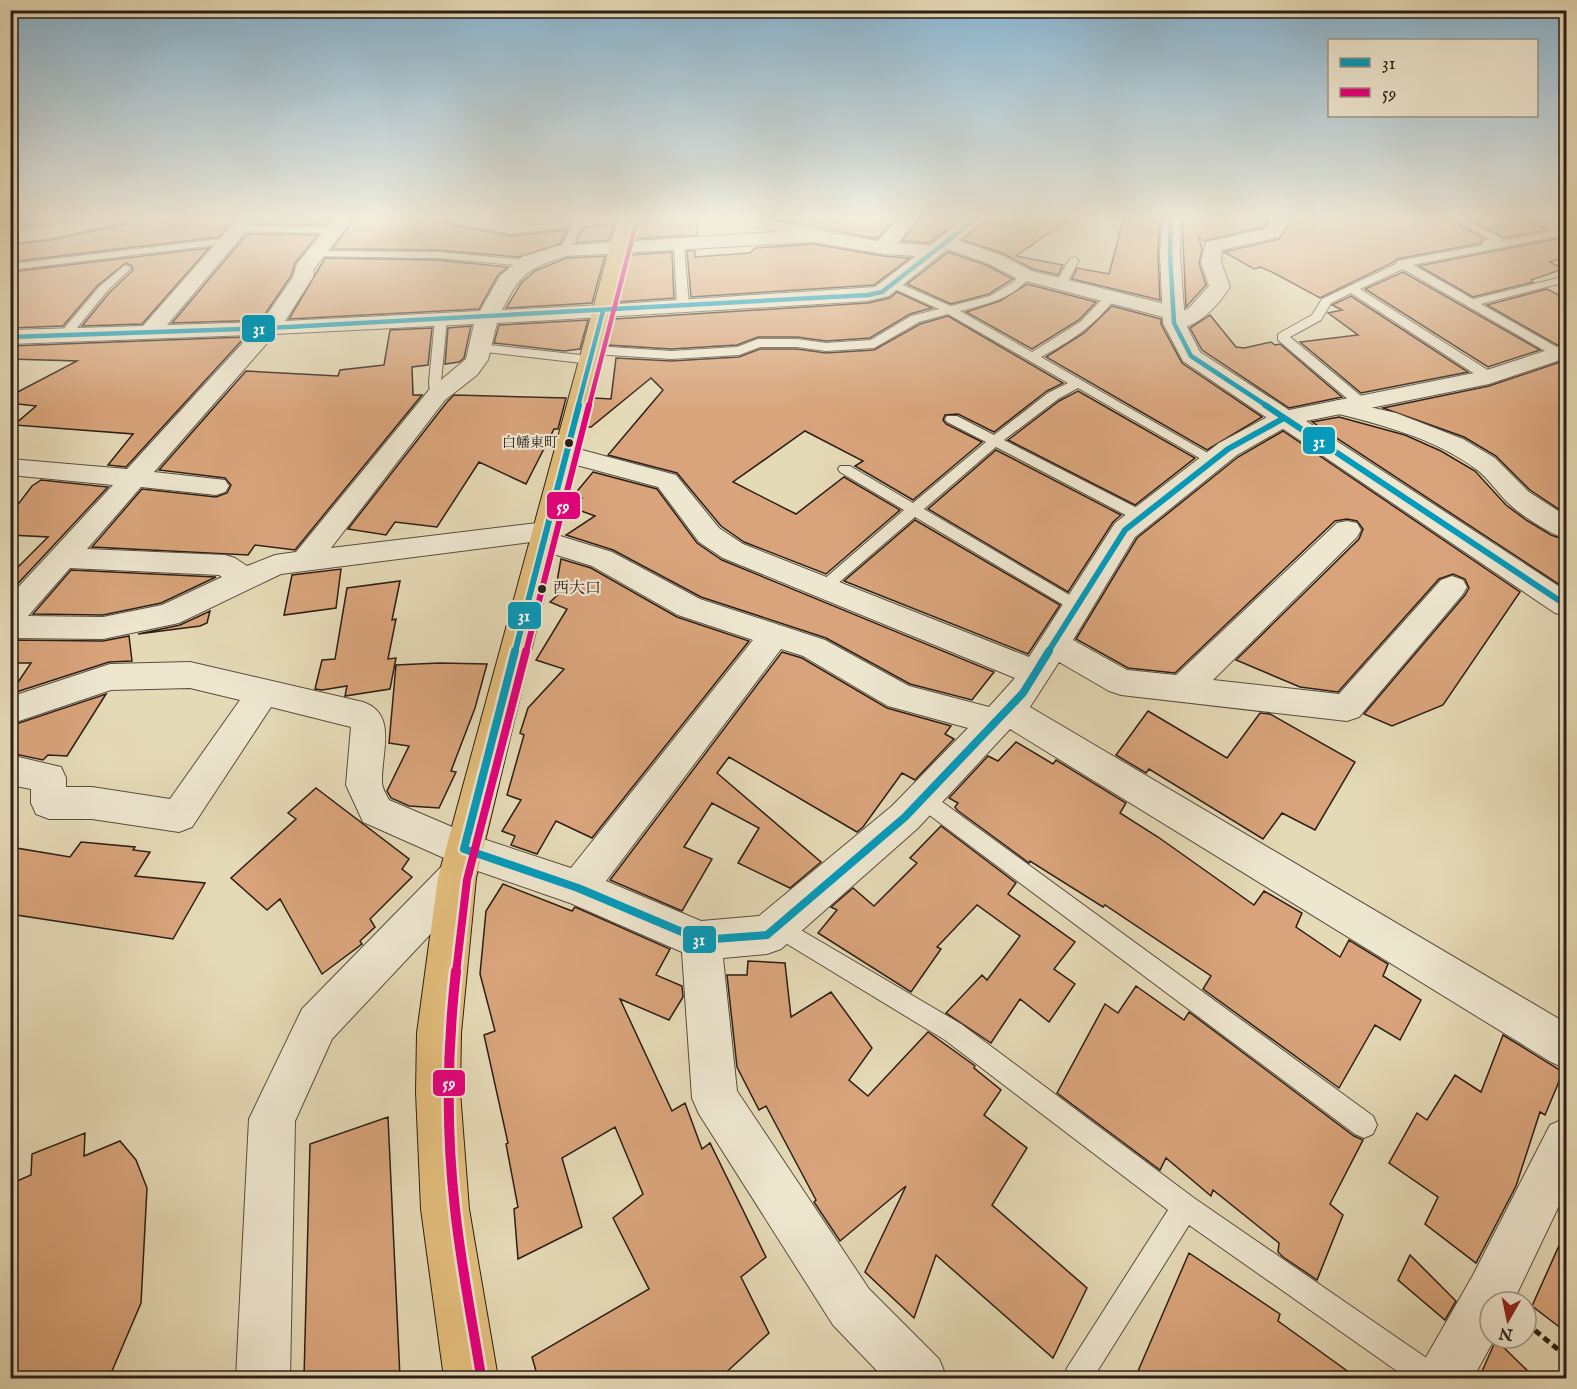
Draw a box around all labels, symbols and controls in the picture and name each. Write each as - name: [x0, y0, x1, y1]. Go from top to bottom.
- legend: [1328, 39, 1538, 117]
- text: 31: [1382, 53, 1395, 76]
- text: 59: [1382, 83, 1396, 106]
- line badge: 31: [241, 314, 276, 343]
- text: 31: [253, 320, 265, 340]
- line badge: 31: [1302, 426, 1336, 455]
- text: 31: [1313, 433, 1325, 453]
- place label: 白幡東町: [502, 434, 558, 452]
- marker: 白幡東町: [563, 437, 575, 449]
- line badge: 59: [546, 491, 581, 520]
- text: 59: [557, 498, 569, 518]
- place label: 西大口: [553, 579, 601, 599]
- marker: 西大口: [536, 583, 548, 595]
- line badge: 31: [507, 601, 542, 630]
- text: 31: [518, 607, 530, 627]
- line badge: 31: [682, 925, 717, 954]
- text: 31: [693, 931, 705, 951]
- line badge: 59: [432, 1069, 466, 1097]
- text: 59: [443, 1075, 455, 1095]
- north arrow: [1478, 1290, 1538, 1350]
- text: N: [1497, 1322, 1515, 1344]

